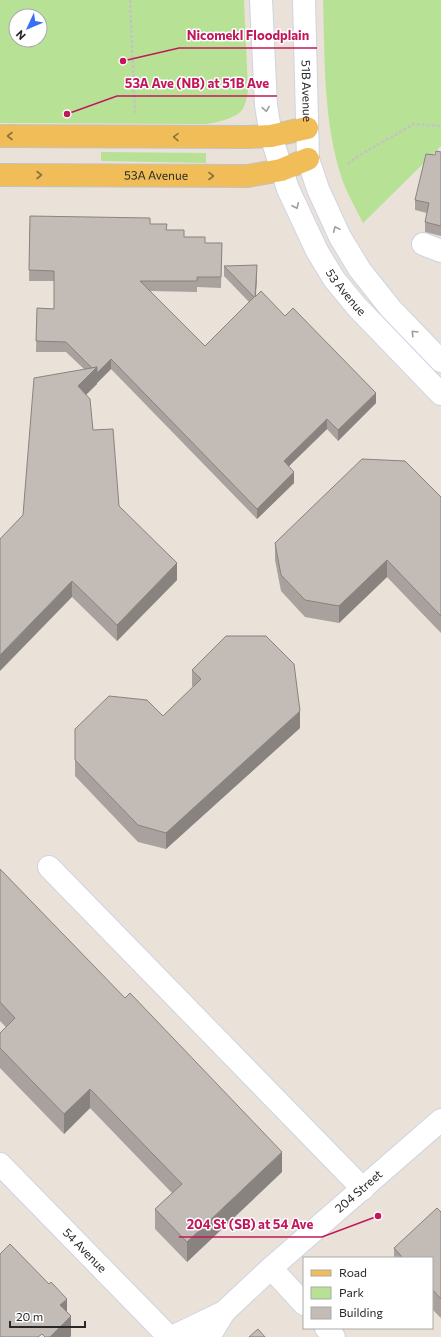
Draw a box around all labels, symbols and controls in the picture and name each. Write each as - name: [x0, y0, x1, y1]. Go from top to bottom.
- north arrow: [8, 8, 48, 48]
- callout: Nicomekl Floodplain: [179, 23, 317, 48]
- text: Nicomekl Floodplain: [187, 27, 309, 43]
- text: N: [13, 28, 28, 43]
- street label: 51B Avenue: [300, 60, 315, 122]
- callout: 53A Ave (NB) at 51B Ave: [117, 71, 277, 96]
- text: 53A Ave (NB) at 51B Ave: [125, 75, 269, 91]
- one-way arrow: [261, 106, 270, 112]
- one-way arrow: [7, 132, 13, 140]
- one-way arrow: [173, 133, 179, 141]
- street label: 53A Avenue: [124, 167, 188, 182]
- one-way arrow: [36, 171, 42, 179]
- one-way arrow: [208, 172, 214, 180]
- one-way arrow: [291, 201, 299, 209]
- one-way arrow: [333, 226, 341, 234]
- street label: 53 Avenue: [323, 266, 369, 318]
- one-way arrow: [411, 330, 419, 338]
- street label: 204 Street: [332, 1166, 385, 1215]
- callout: 204 St (SB) at 54 Ave: [179, 1212, 322, 1237]
- text: 204 St (SB) at 54 Ave: [187, 1216, 313, 1232]
- street label: 54 Avenue: [61, 1225, 110, 1275]
- legend: [303, 1257, 433, 1329]
- text: Road: [339, 1265, 367, 1279]
- text: Park: [339, 1285, 365, 1299]
- scale bar: [10, 1303, 85, 1329]
- text: Building: [339, 1305, 383, 1319]
- text: 20 m: [16, 1309, 43, 1323]

